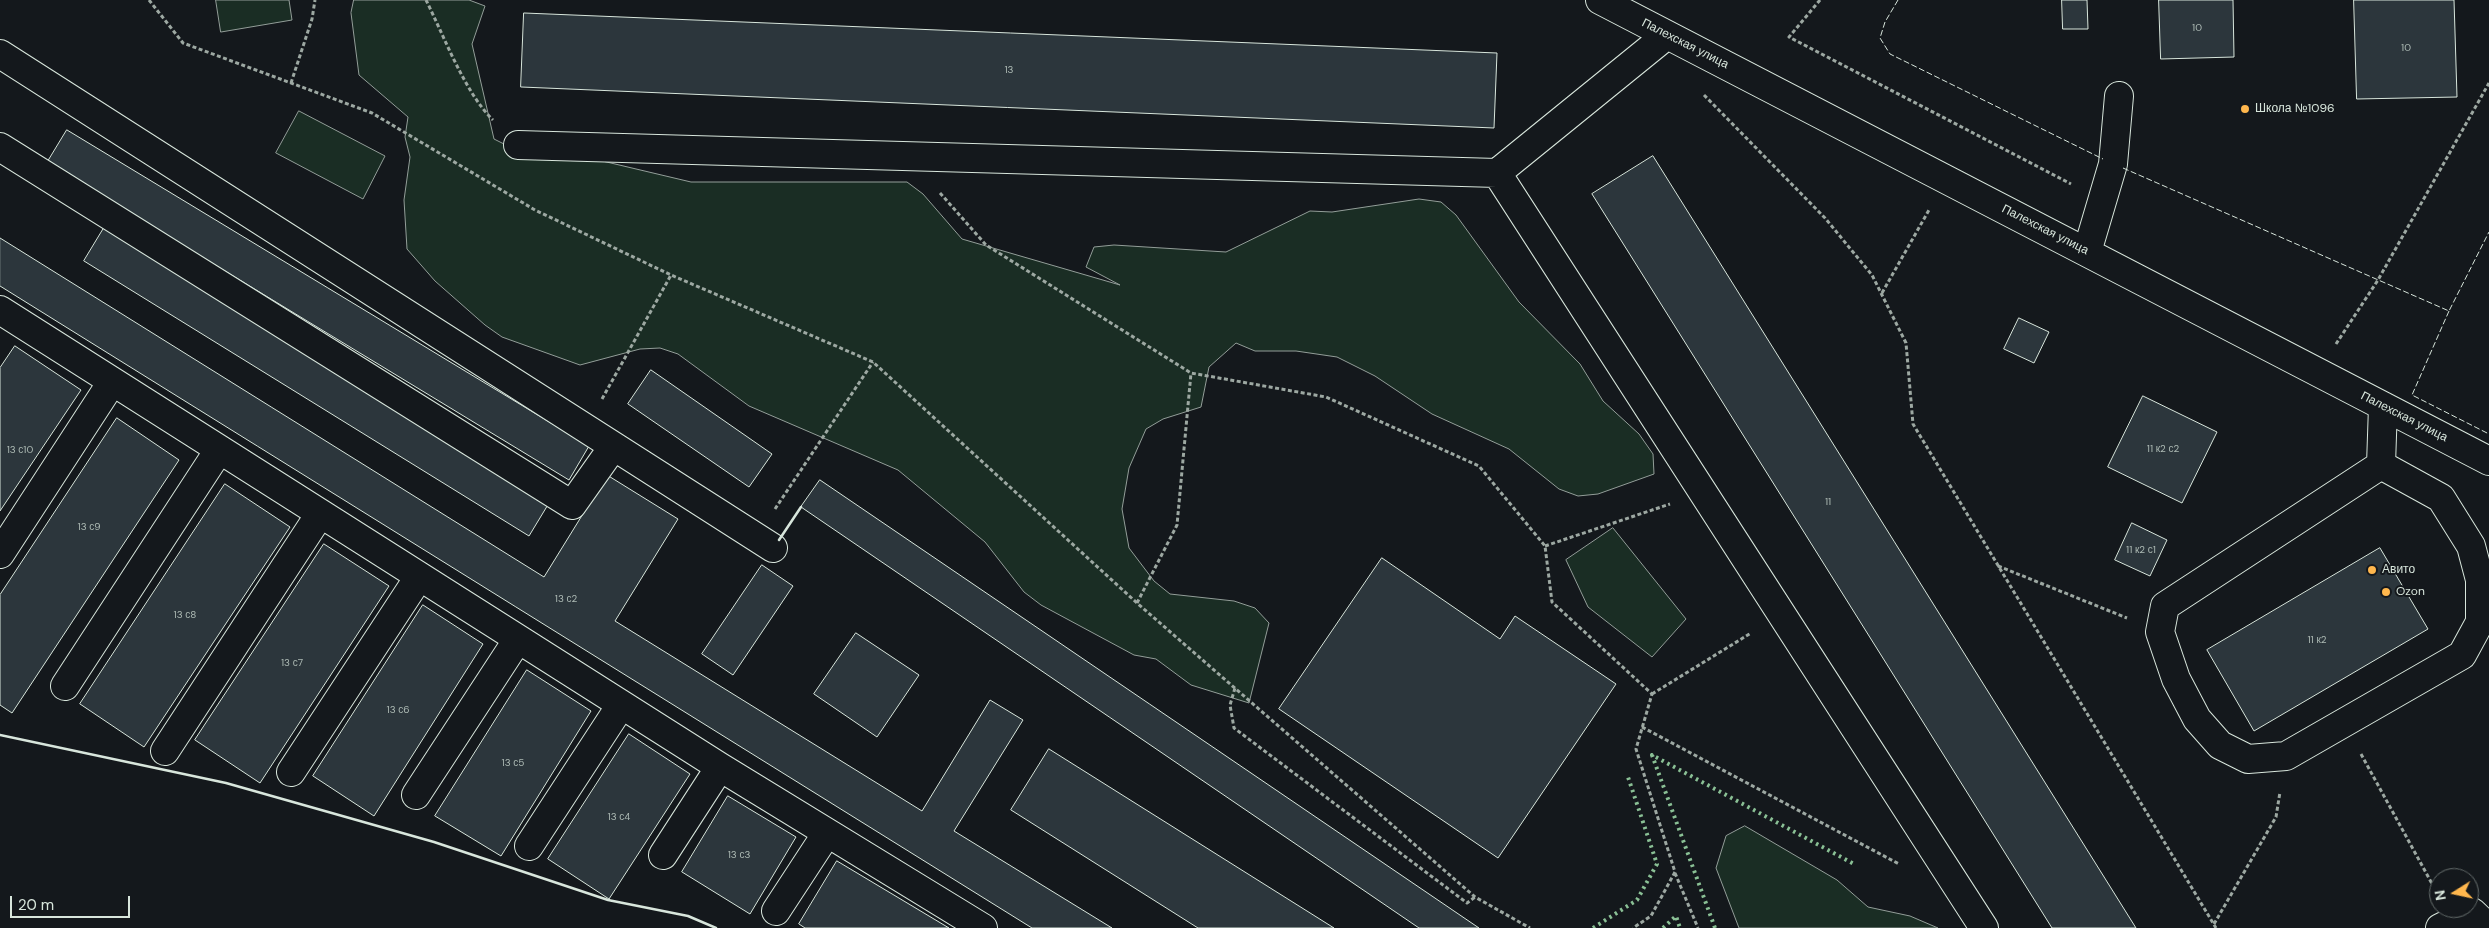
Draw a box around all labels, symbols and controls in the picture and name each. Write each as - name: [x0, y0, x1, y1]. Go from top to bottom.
- street label: Палехская улица: [1639, 16, 1731, 72]
- house number: 10: [2192, 22, 2202, 34]
- house number: 10: [2401, 42, 2411, 54]
- house number: 13: [1004, 64, 1014, 76]
- place label: Школа №1096: [2255, 102, 2335, 116]
- marker: Школа №1096: [2239, 103, 2251, 115]
- street label: Палехская улица: [1999, 202, 2091, 258]
- street label: Палехская улица: [2358, 389, 2450, 445]
- house number: 11 к2 с2: [2147, 443, 2179, 455]
- house number: 13 с10: [7, 444, 33, 456]
- house number: 11: [1825, 496, 1831, 508]
- house number: 13 с9: [78, 521, 100, 533]
- house number: 11 к2 с1: [2126, 544, 2156, 556]
- place label: Авито: [2382, 563, 2415, 577]
- marker: Авито: [2366, 564, 2378, 576]
- place label: Ozon: [2396, 585, 2425, 599]
- marker: Ozon: [2380, 586, 2392, 598]
- house number: 13 с2: [555, 593, 577, 605]
- house number: 13 с8: [174, 609, 196, 621]
- house number: 11 к2: [2307, 634, 2327, 646]
- house number: 13 с7: [281, 657, 303, 669]
- house number: 13 с6: [387, 704, 409, 716]
- house number: 13 с5: [502, 757, 524, 769]
- house number: 13 с4: [608, 811, 630, 823]
- house number: 13 с3: [728, 849, 750, 861]
- north arrow: [2429, 868, 2479, 918]
- scale bar: [12, 886, 132, 918]
- text: N: [2430, 889, 2450, 902]
- text: 20 m: [18, 895, 54, 915]

